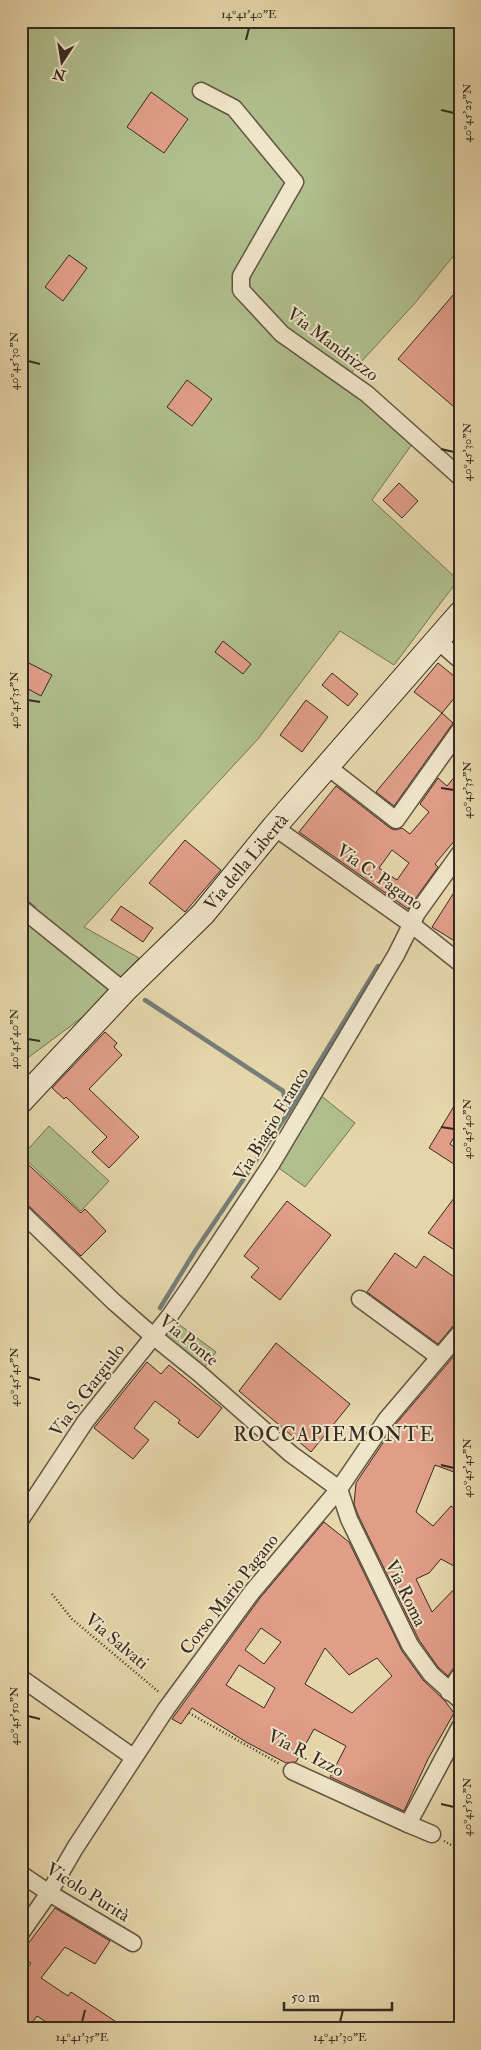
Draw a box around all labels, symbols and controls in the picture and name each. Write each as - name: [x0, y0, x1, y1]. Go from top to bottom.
- text: 14°41'40"E: [221, 7, 277, 22]
- north arrow: [38, 38, 88, 88]
- text: N: [51, 65, 68, 84]
- text: 40°45'25"N: [460, 83, 475, 142]
- street label: Via Mandrizzo: [282, 302, 383, 387]
- text: 40°45'30"N: [7, 332, 22, 390]
- text: 40°45'30"N: [460, 423, 475, 481]
- text: 40°45'35"N: [7, 671, 22, 729]
- text: 40°45'35"N: [460, 761, 475, 819]
- street label: Via della Libertà: [199, 809, 294, 915]
- street label: Via C. Pagano: [332, 839, 428, 916]
- text: 40°45'40"N: [7, 1009, 22, 1069]
- street label: Via Biagio Franco: [228, 1063, 315, 1185]
- text: 40°45'40"N: [460, 1099, 475, 1159]
- street label: Via Ponte: [154, 1309, 223, 1372]
- street label: Via S. Gargiulo: [45, 1339, 130, 1442]
- text: 40°45'45"N: [7, 1347, 22, 1407]
- district label: ROCCAPIEMONTE: [233, 1422, 435, 1447]
- text: 40°45'45"N: [460, 1438, 475, 1498]
- street label: Corso Mario Pagano: [175, 1529, 284, 1659]
- street label: Via Roma: [380, 1556, 432, 1631]
- street label: Via Salvati: [80, 1608, 153, 1675]
- text: 40°45'50"N: [7, 1686, 22, 1745]
- street label: Via R. Izzo: [264, 1724, 348, 1783]
- text: 40°45'50"N: [460, 1777, 475, 1836]
- street label: Vicolo Purità: [42, 1858, 134, 1928]
- scale bar: [284, 1980, 391, 2012]
- text: 50 m: [291, 1988, 320, 2007]
- text: 14°41'35"E: [56, 2030, 109, 2045]
- text: 14°41'30"E: [313, 2030, 367, 2045]

